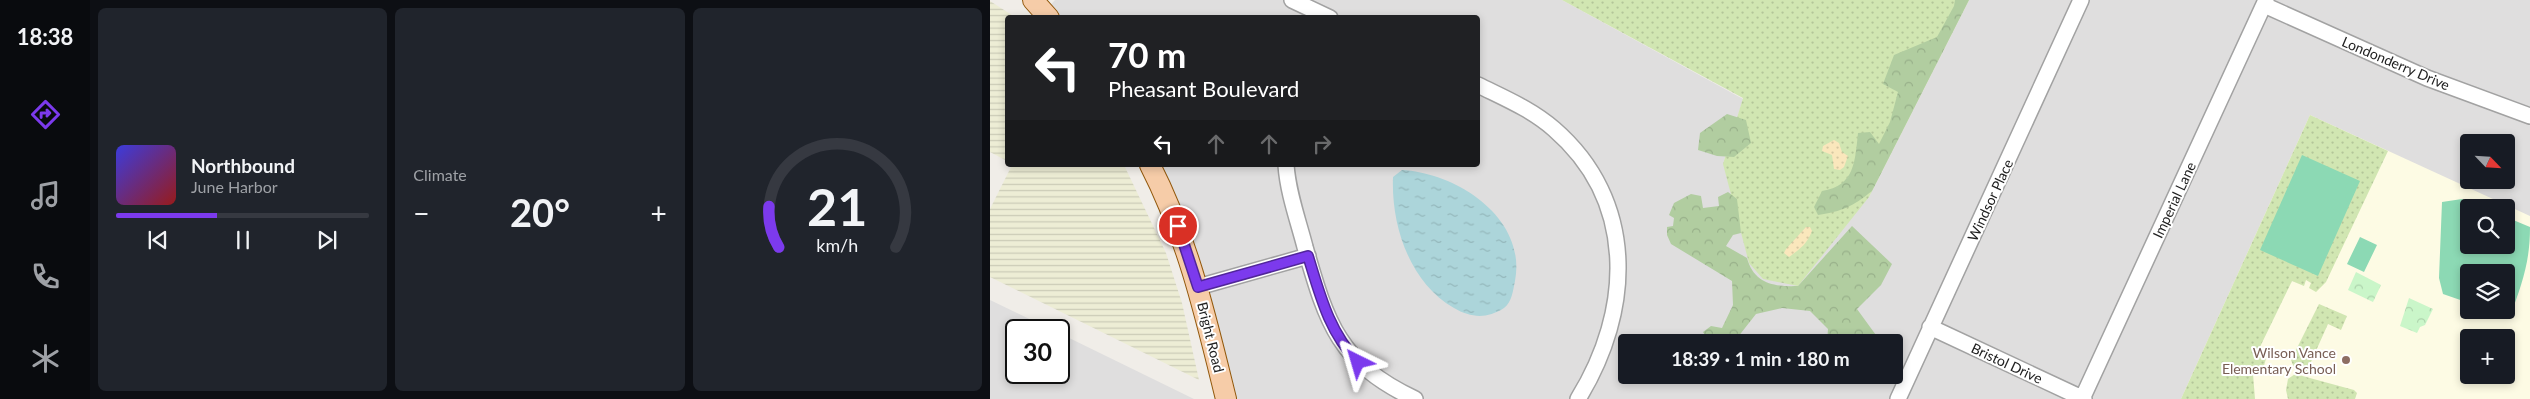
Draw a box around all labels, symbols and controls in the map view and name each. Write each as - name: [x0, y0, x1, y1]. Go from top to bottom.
- text: 18:38: [17, 23, 73, 50]
- text: 70 m: [1108, 33, 1186, 75]
- street label: Londonderry Drive: [2340, 33, 2452, 93]
- icon: left: [1025, 35, 1090, 100]
- text: Pheasant Boulevard: [1108, 75, 1299, 102]
- icon: directions: [28, 97, 63, 132]
- icon: left: [1149, 130, 1177, 158]
- icon: ahead: [1202, 130, 1230, 158]
- icon: ahead: [1255, 130, 1283, 158]
- icon: right: [1308, 130, 1336, 158]
- north arrow: [2460, 134, 2515, 189]
- map controls: [2460, 134, 2515, 384]
- text: Northbound: [191, 154, 295, 177]
- street label: Windsor Place: [1964, 156, 2016, 244]
- street label: Imperial Lane: [2149, 159, 2199, 241]
- text: Climate: [413, 165, 467, 184]
- text: 21: [807, 175, 867, 237]
- text: June Harbor: [191, 177, 278, 196]
- icon: music: [28, 178, 63, 213]
- text: 20°: [510, 189, 570, 235]
- text: −: [413, 196, 430, 230]
- text: +: [650, 196, 667, 230]
- button: search: [2460, 199, 2515, 254]
- pin: [1157, 205, 1199, 247]
- icon: arrive: [1164, 212, 1192, 240]
- icon: previous: [144, 226, 172, 254]
- icon: pause: [229, 226, 257, 254]
- icon: next: [313, 226, 341, 254]
- text: km/h: [816, 234, 858, 256]
- icon: phone: [28, 259, 63, 294]
- button: layers: [2460, 264, 2515, 319]
- street label: Bright Road: [1194, 300, 1228, 374]
- speed limit sign: 30: [1005, 319, 1070, 384]
- button: +: [2460, 329, 2515, 384]
- position arrow: [1331, 335, 1383, 387]
- street label: Bristol Drive: [1969, 339, 2045, 387]
- icon: climate: [28, 341, 63, 376]
- place label: Wilson Vance Elementary School: [2222, 344, 2336, 377]
- text: 18:39 · 1 min · 180 m: [1671, 347, 1850, 370]
- marker: Wilson Vance Elementary School: [2340, 354, 2352, 366]

